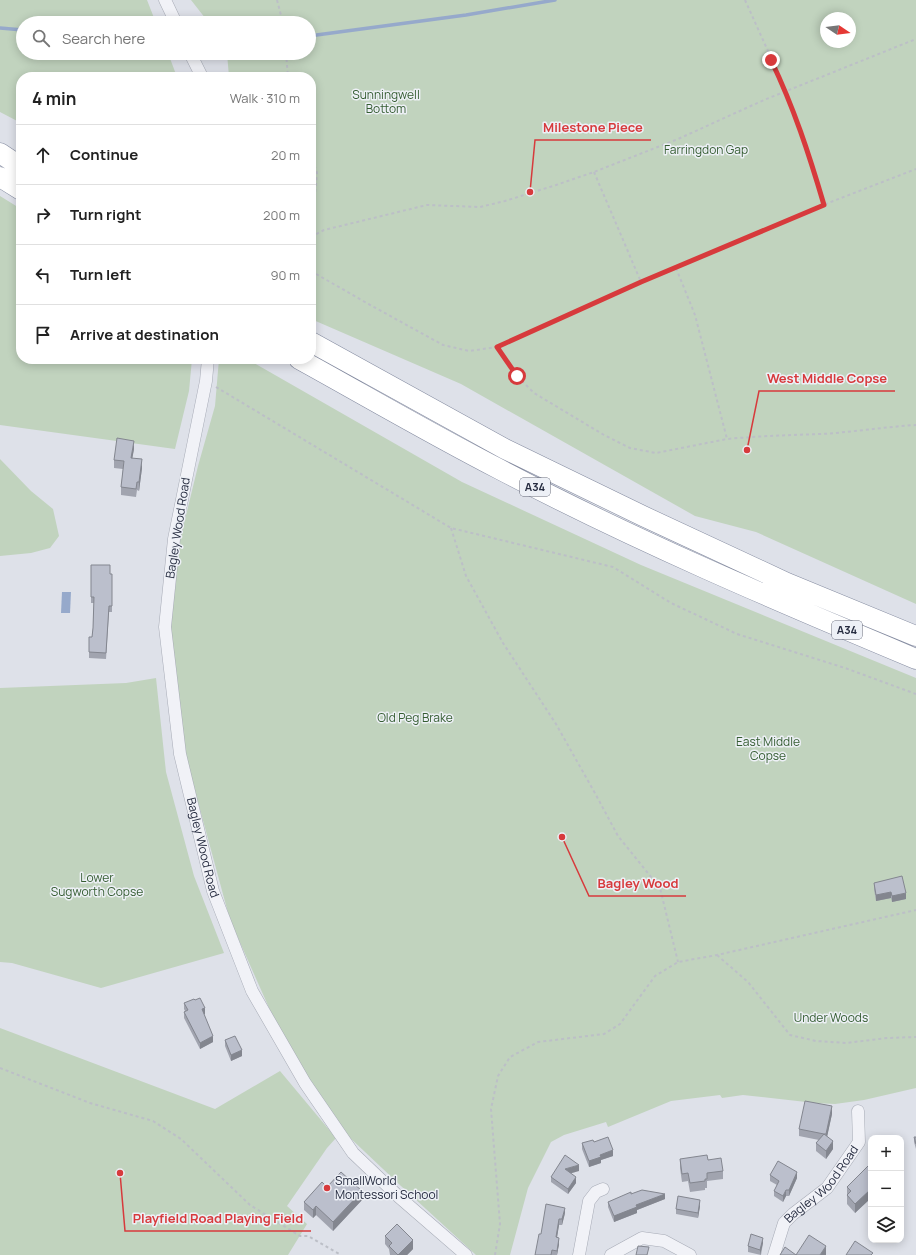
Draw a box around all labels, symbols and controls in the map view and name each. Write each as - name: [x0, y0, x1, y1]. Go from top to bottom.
- north arrow: [820, 12, 856, 48]
- search box: [16, 16, 316, 60]
- icon: search: [30, 27, 52, 49]
- text: Search here: [62, 28, 145, 49]
- route end: [762, 51, 780, 69]
- park label: Sunningwell Bottom: [352, 86, 420, 117]
- text: 4 min: [32, 87, 76, 110]
- text: Walk · 310 m: [230, 89, 300, 107]
- callout: Milestone Piece: [535, 115, 651, 140]
- text: Milestone Piece: [543, 118, 643, 136]
- park label: Farringdon Gap: [664, 141, 748, 158]
- icon: ahead: [32, 144, 54, 166]
- text: Continue: [70, 144, 138, 165]
- text: 20 m: [271, 146, 300, 164]
- icon: right: [32, 204, 54, 226]
- text: Turn right: [70, 204, 141, 225]
- text: 200 m: [263, 206, 300, 224]
- icon: left: [32, 264, 54, 286]
- text: Turn left: [70, 264, 132, 285]
- text: 90 m: [270, 266, 300, 284]
- icon: arrive: [32, 324, 54, 346]
- text: Arrive at destination: [70, 324, 219, 345]
- callout: West Middle Copse: [759, 366, 895, 391]
- route start: [508, 367, 526, 385]
- text: West Middle Copse: [767, 369, 887, 387]
- street label: Bagley Wood Road: [161, 476, 194, 580]
- road number: A34: [520, 478, 550, 496]
- road number: A34: [832, 621, 862, 639]
- park label: Old Peg Brake: [377, 709, 453, 726]
- park label: East Middle Copse: [736, 733, 800, 764]
- street label: Bagley Wood Road: [183, 796, 224, 900]
- park label: Lower Sugworth Copse: [51, 869, 143, 900]
- callout: Bagley Wood: [589, 871, 686, 896]
- text: Bagley Wood: [598, 874, 678, 892]
- park label: Under Woods: [794, 1009, 868, 1026]
- map controls: [868, 1135, 904, 1243]
- button: +: [868, 1135, 904, 1171]
- street label: Bagley Wood Road: [780, 1142, 862, 1226]
- button: −: [868, 1171, 904, 1207]
- place label: SmallWorld Montessori School: [335, 1172, 438, 1203]
- marker: SmallWorld Montessori School: [322, 1183, 332, 1193]
- callout: Playfield Road Playing Field: [125, 1206, 311, 1231]
- button: layers: [868, 1207, 904, 1243]
- text: Playfield Road Playing Field: [133, 1209, 303, 1227]

